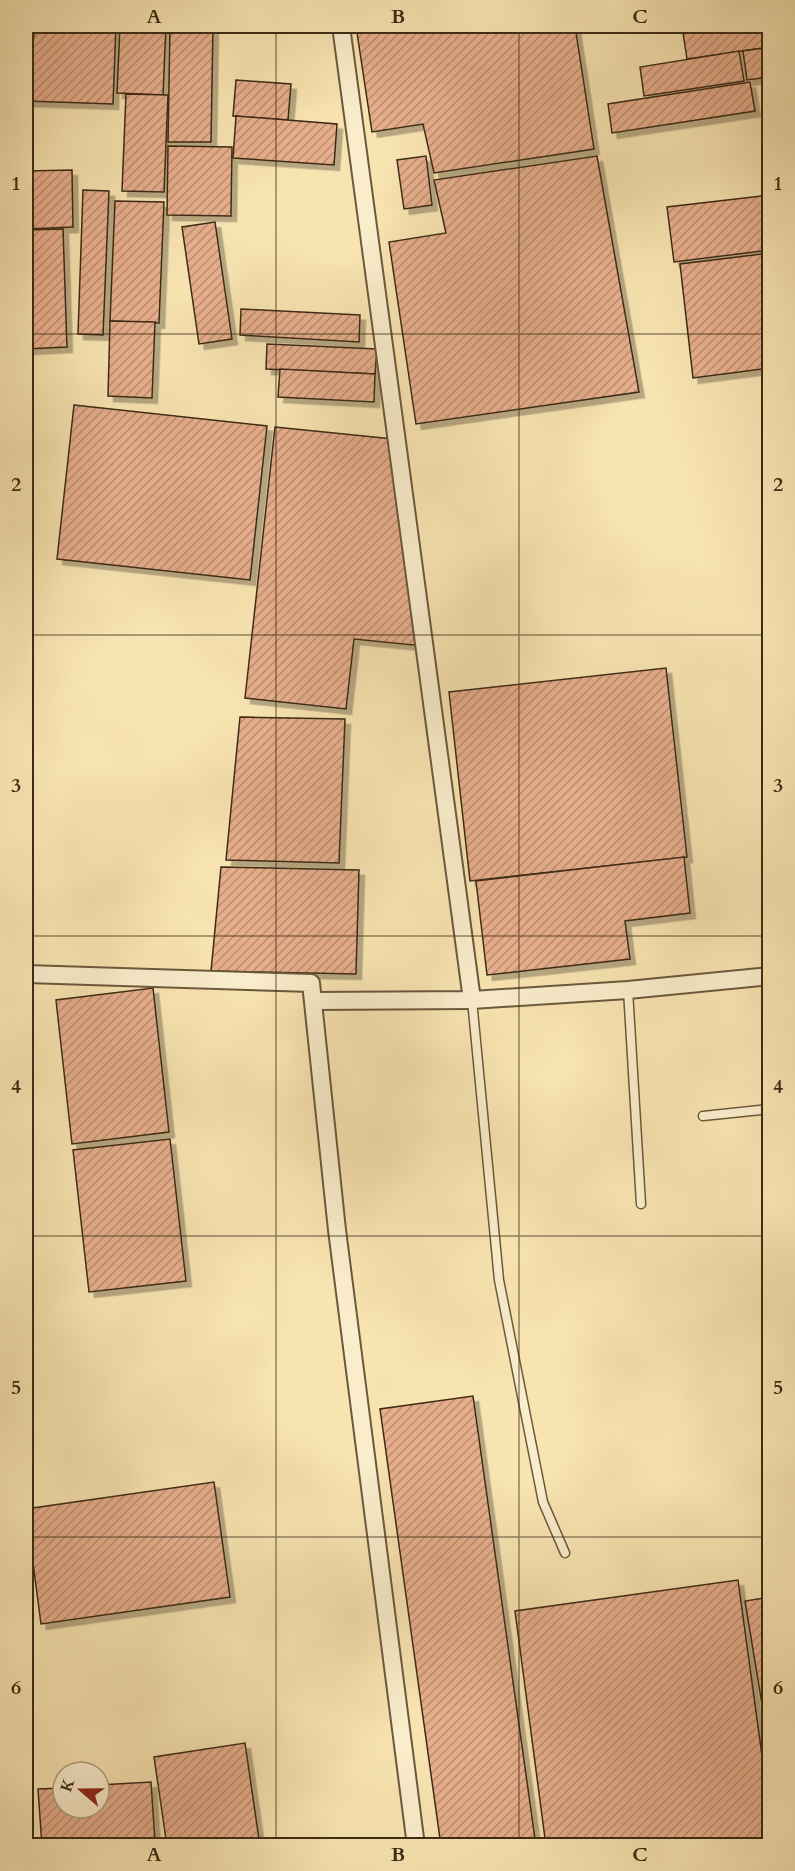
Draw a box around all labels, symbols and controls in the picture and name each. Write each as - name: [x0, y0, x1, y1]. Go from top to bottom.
- text: A: [146, 3, 162, 30]
- text: B: [391, 3, 405, 30]
- text: C: [632, 3, 648, 30]
- text: 1: [11, 170, 21, 197]
- text: 1: [773, 170, 783, 197]
- text: 2: [11, 471, 21, 498]
- text: 2: [773, 471, 783, 498]
- text: 3: [11, 772, 21, 799]
- text: 3: [773, 772, 783, 799]
- text: 4: [11, 1073, 21, 1100]
- text: 4: [773, 1073, 783, 1100]
- text: 5: [11, 1374, 21, 1401]
- text: 5: [773, 1374, 783, 1401]
- text: 6: [11, 1674, 21, 1701]
- text: 6: [773, 1674, 783, 1701]
- north arrow: [51, 1760, 111, 1820]
- text: K: [55, 1775, 80, 1795]
- text: A: [146, 1841, 162, 1868]
- text: B: [391, 1841, 405, 1868]
- text: C: [632, 1841, 648, 1868]

